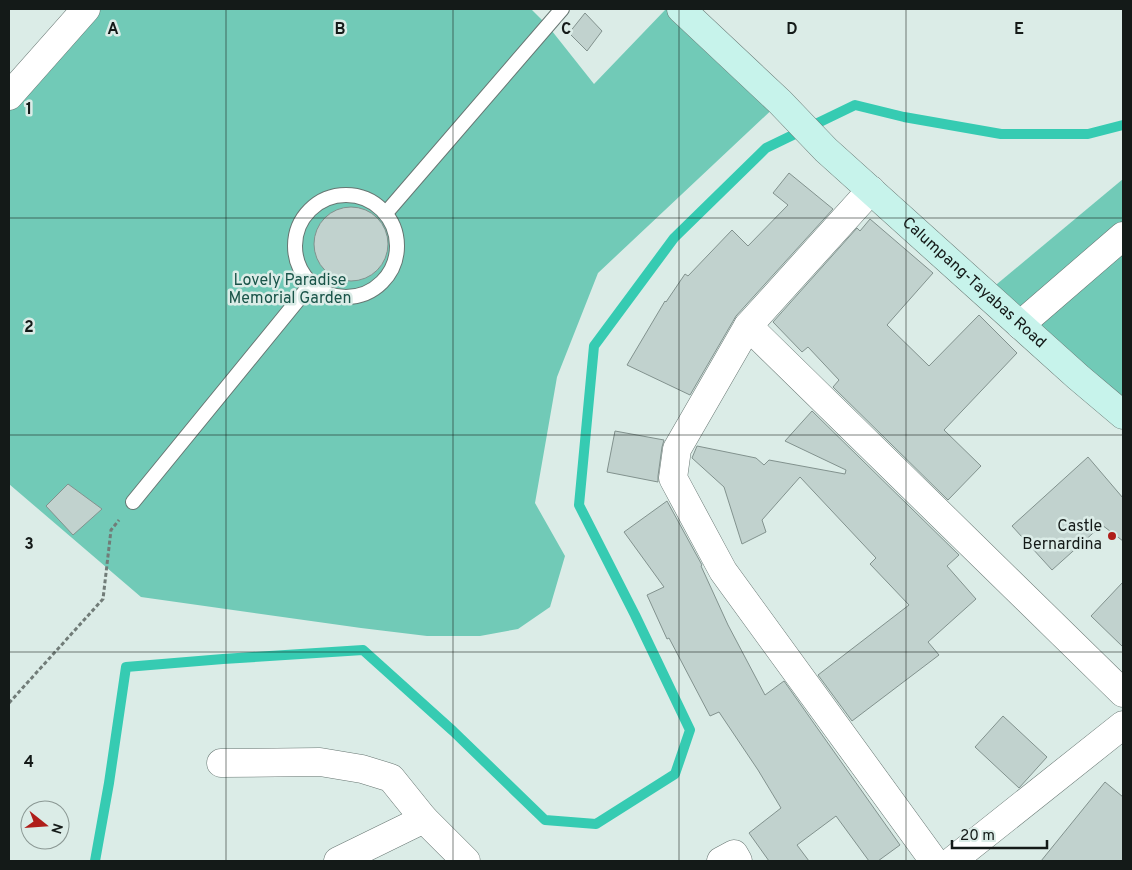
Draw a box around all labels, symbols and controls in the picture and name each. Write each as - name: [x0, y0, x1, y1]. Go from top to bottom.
- text: A: [107, 20, 119, 40]
- text: B: [334, 20, 346, 40]
- text: C: [561, 20, 571, 40]
- text: D: [786, 20, 798, 40]
- text: E: [1014, 20, 1024, 40]
- text: 1: [26, 100, 32, 120]
- street label: Calumpang-Tayabas Road: [898, 213, 1050, 353]
- park label: Lovely Paradise Memorial Garden: [228, 271, 352, 309]
- text: 2: [24, 318, 34, 338]
- place label: Castle Bernardina: [1022, 517, 1102, 555]
- marker: Castle Bernardina: [1106, 530, 1118, 542]
- text: 3: [24, 535, 34, 555]
- text: 4: [24, 753, 34, 773]
- north arrow: [20, 800, 70, 850]
- scale bar: [952, 818, 1047, 850]
- text: N: [46, 821, 66, 836]
- text: 20 m: [960, 827, 995, 846]

